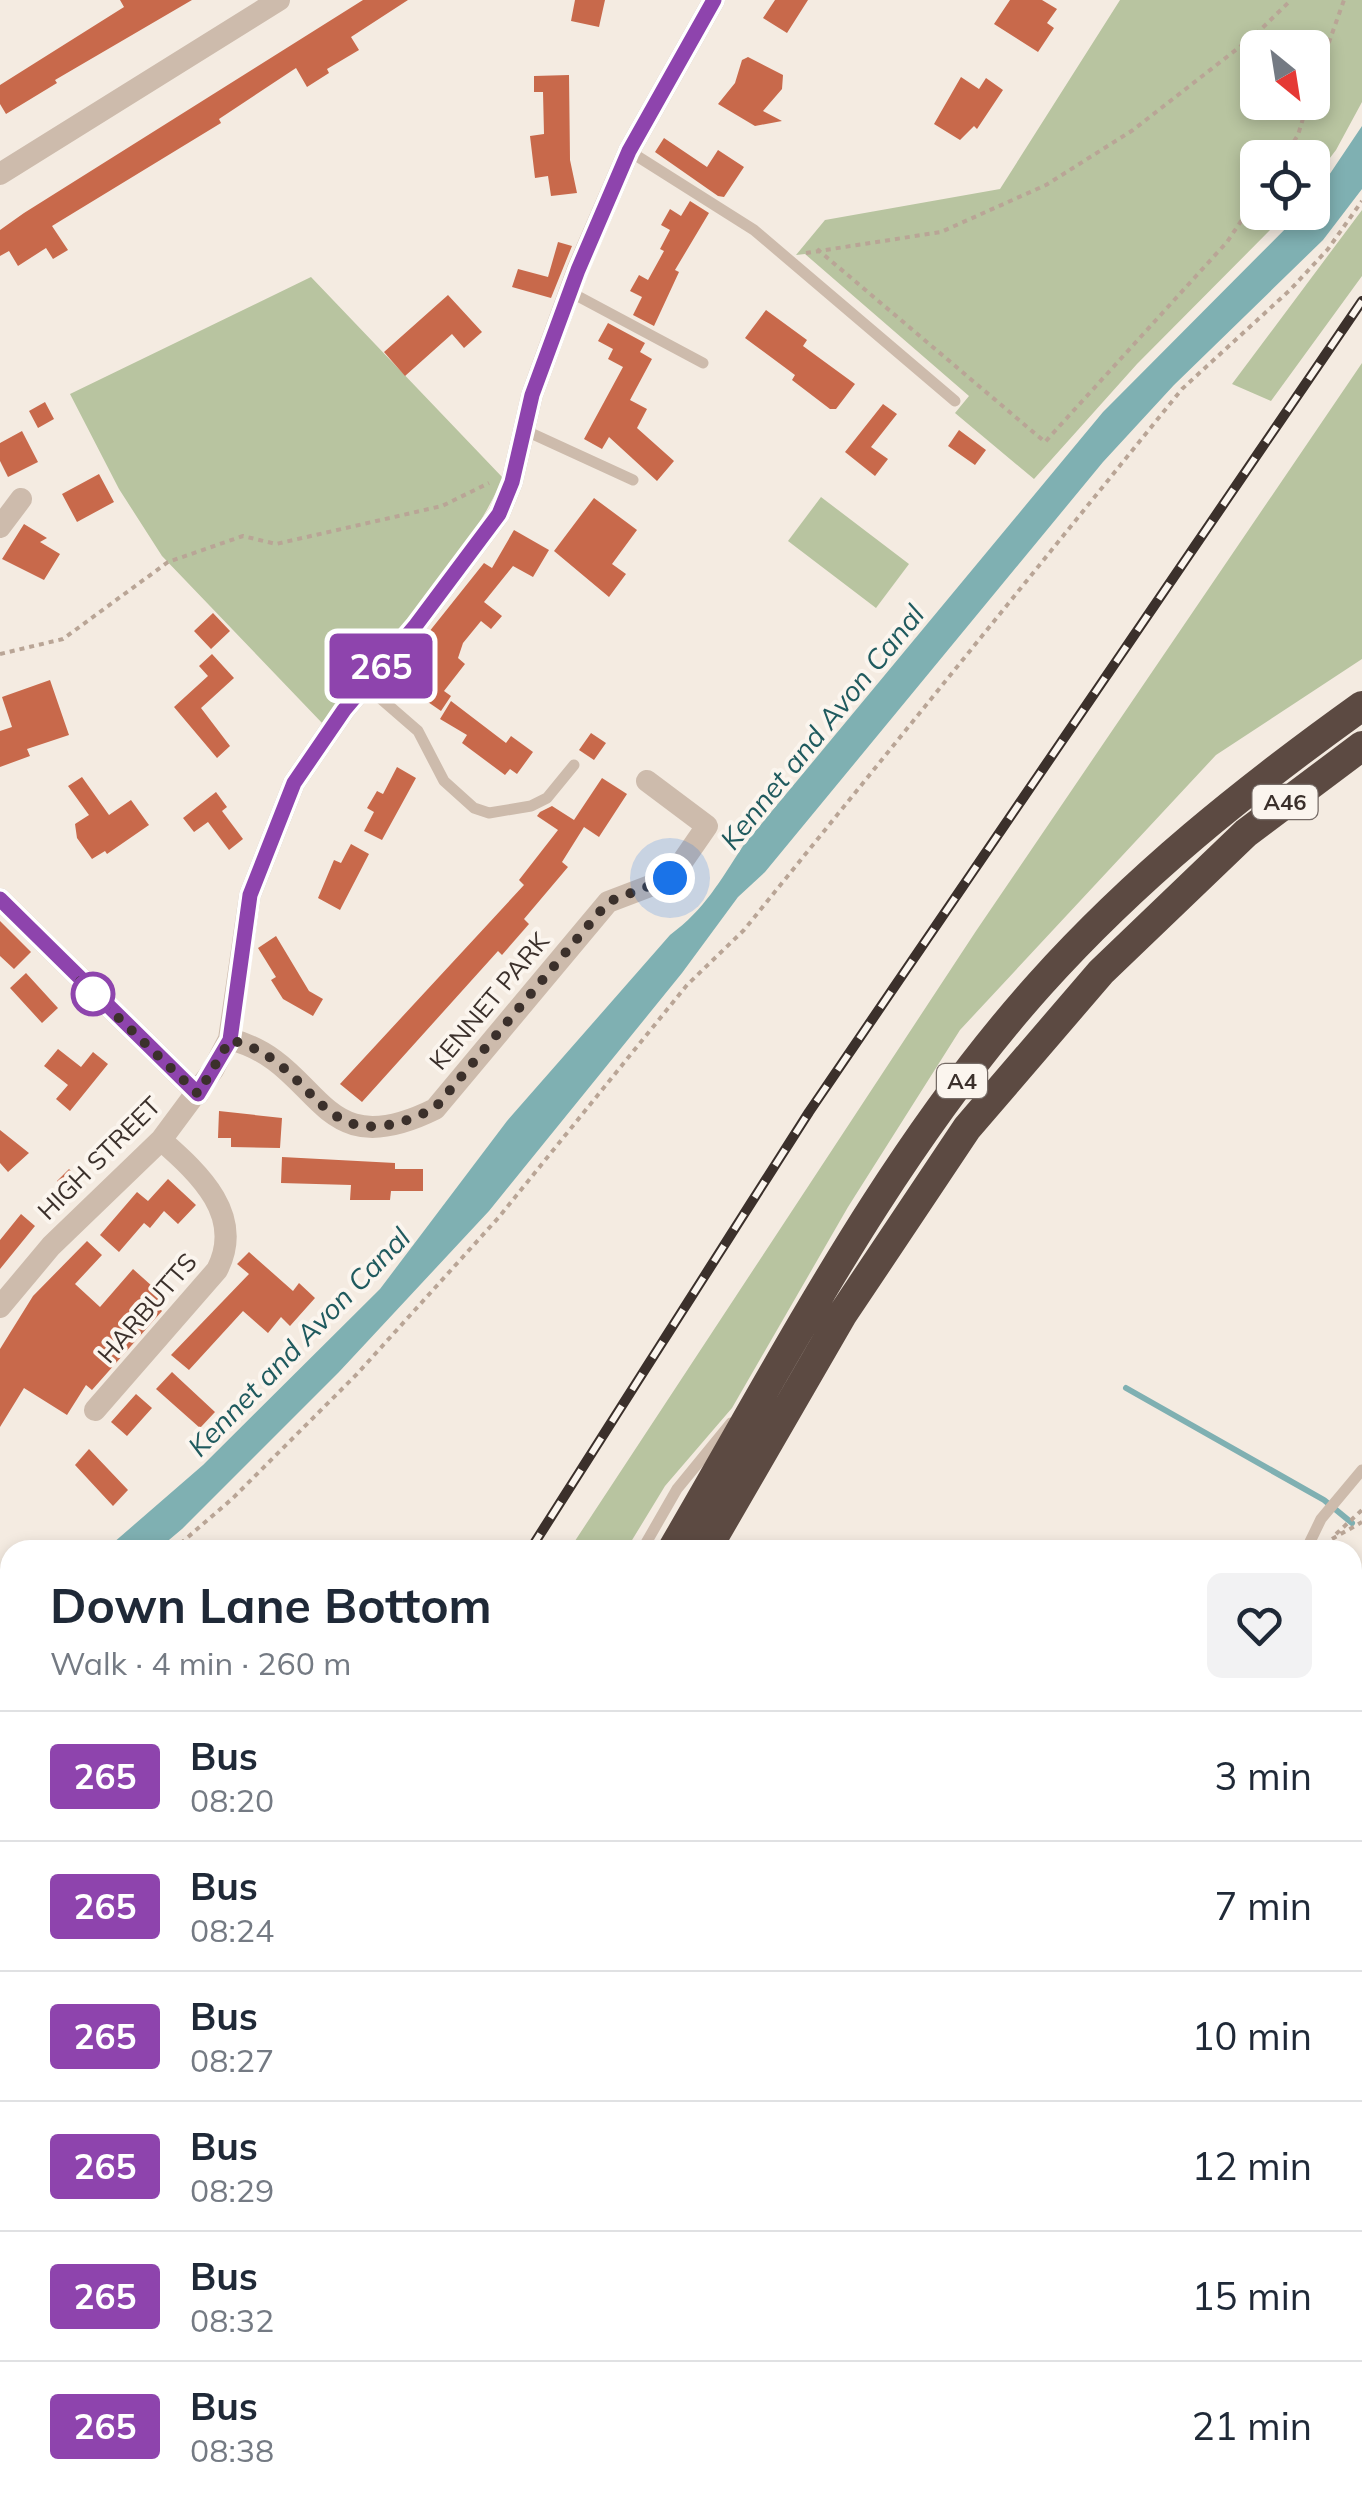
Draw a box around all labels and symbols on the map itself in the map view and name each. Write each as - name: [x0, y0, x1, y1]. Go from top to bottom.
- north arrow: [1240, 30, 1330, 120]
- water label: Kennet and Avon Canal: [712, 597, 931, 856]
- line badge: 265: [324, 634, 438, 698]
- road number: A46: [1252, 785, 1318, 819]
- your location: [645, 853, 695, 903]
- street label: KENNET PARK: [422, 925, 556, 1076]
- unlabelled marker: [72, 973, 114, 1015]
- road number: A4: [937, 1064, 987, 1098]
- street label: HIGH STREET: [31, 1090, 167, 1226]
- water label: Kennet and Avon Canal: [180, 1220, 417, 1463]
- street label: HARBUTTS: [90, 1246, 203, 1369]

